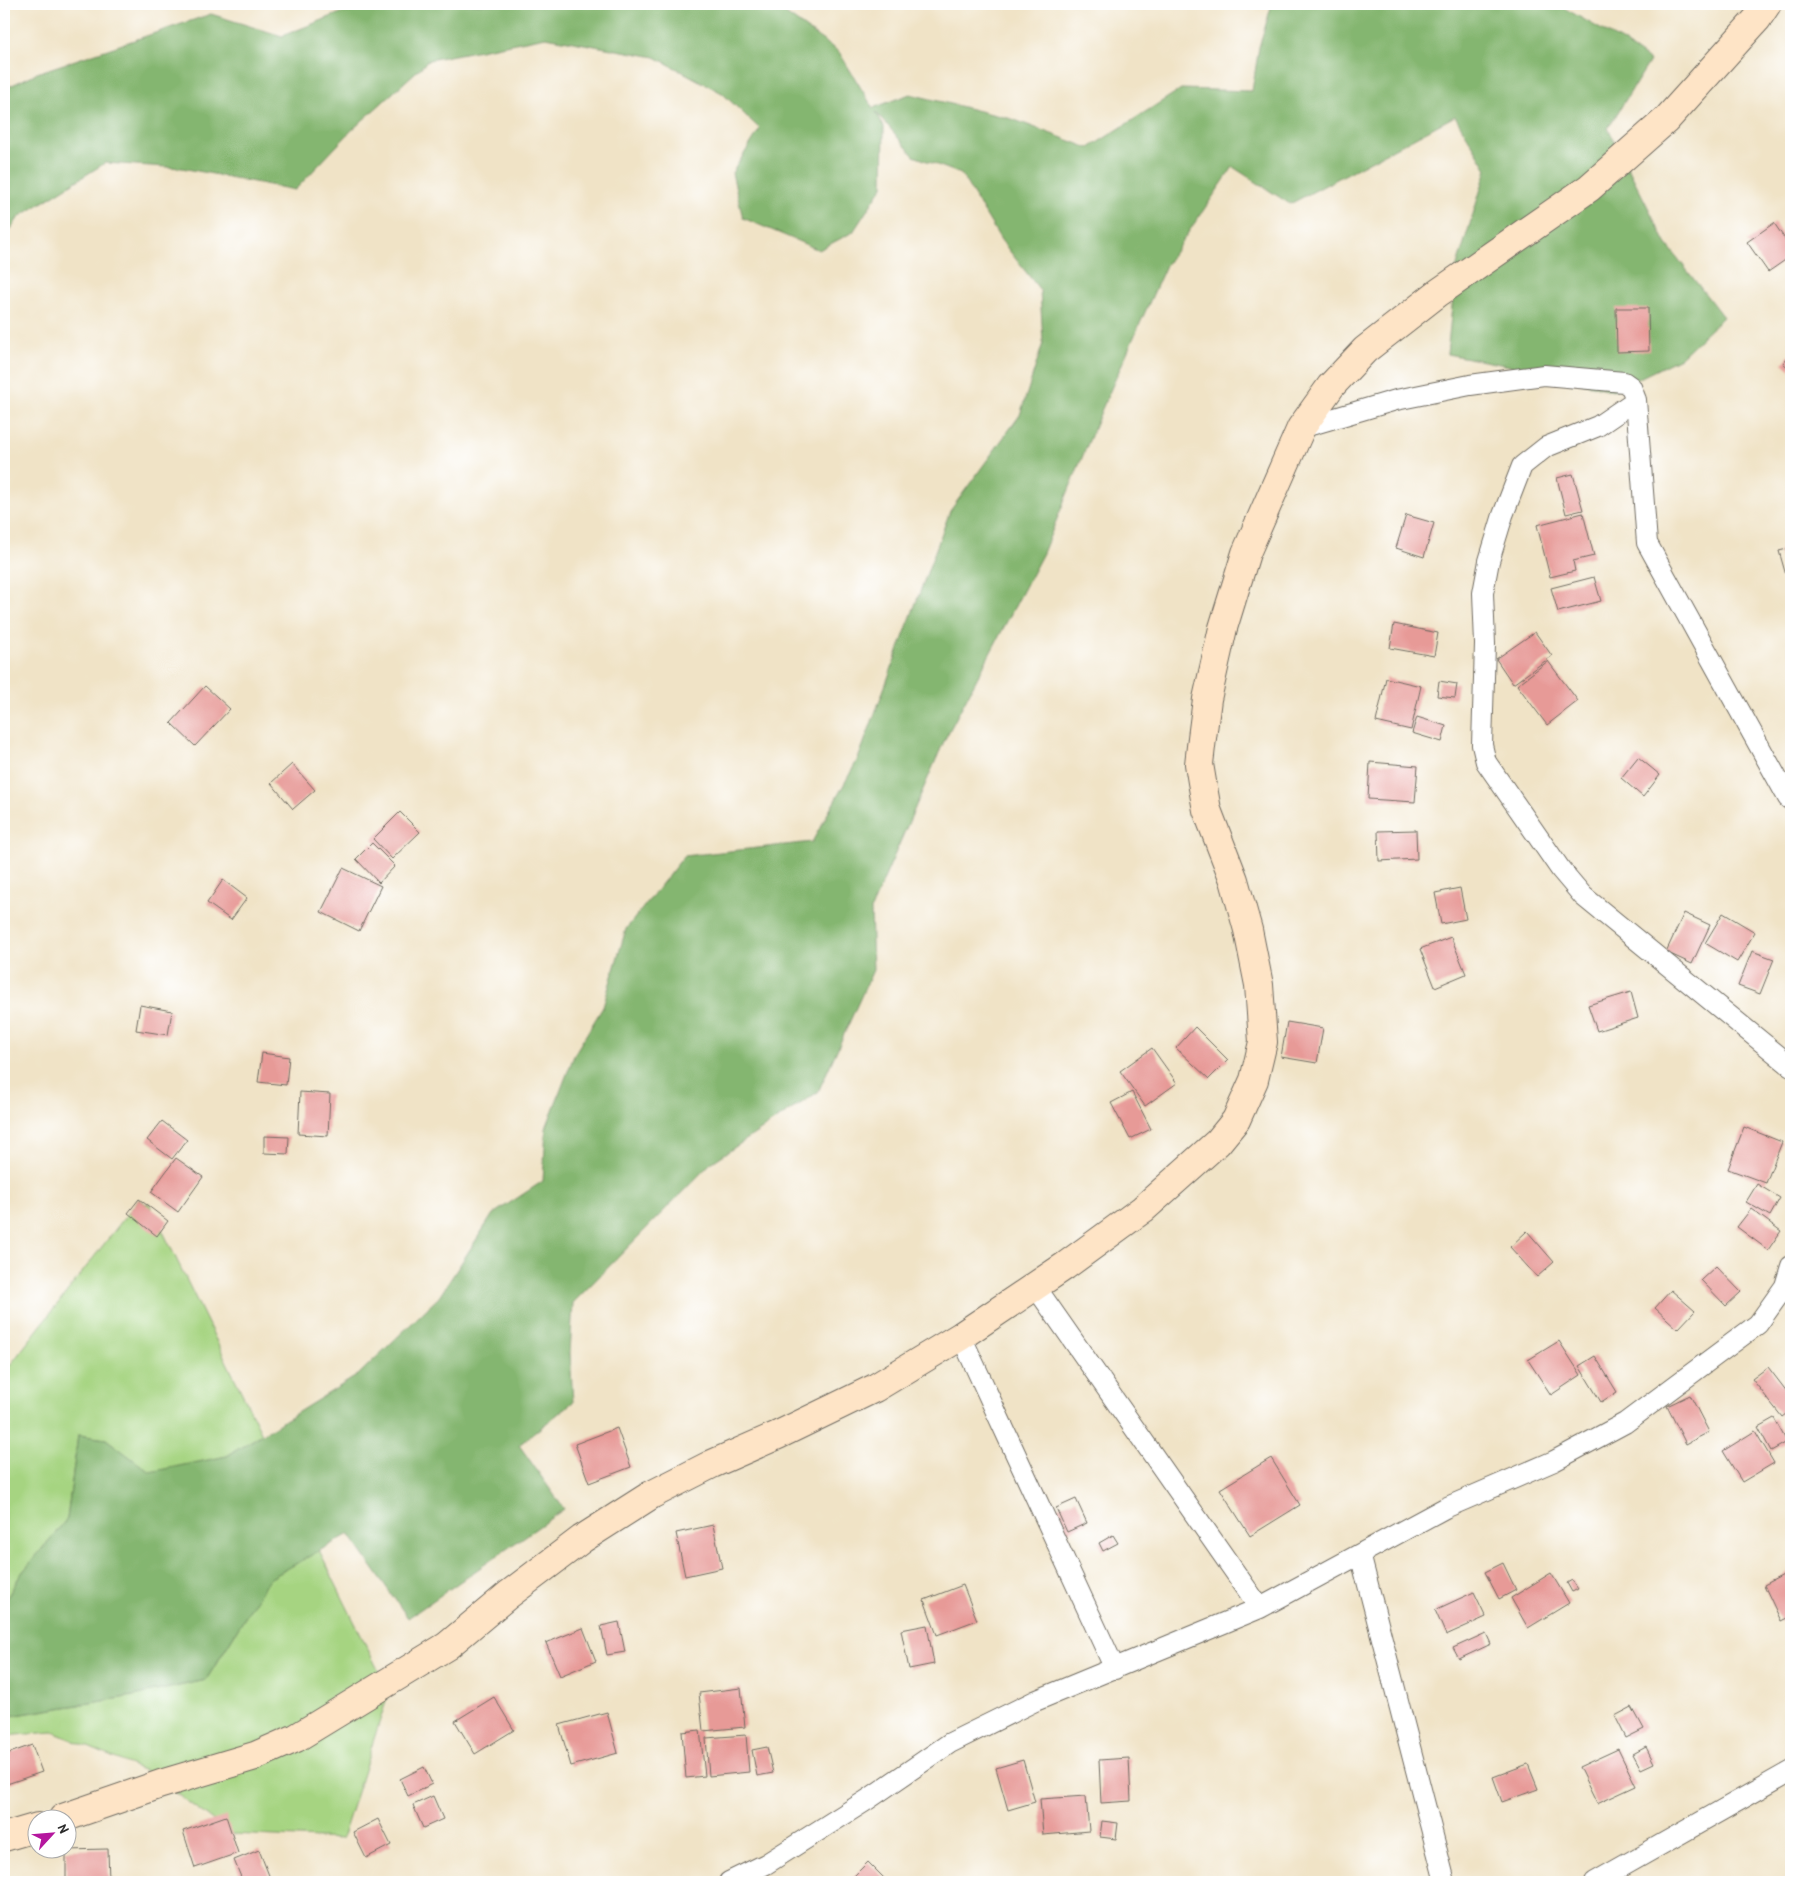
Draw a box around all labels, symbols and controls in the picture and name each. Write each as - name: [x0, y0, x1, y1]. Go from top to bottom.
- north arrow: [28, 1808, 78, 1858]
- text: N: [54, 1821, 75, 1836]

